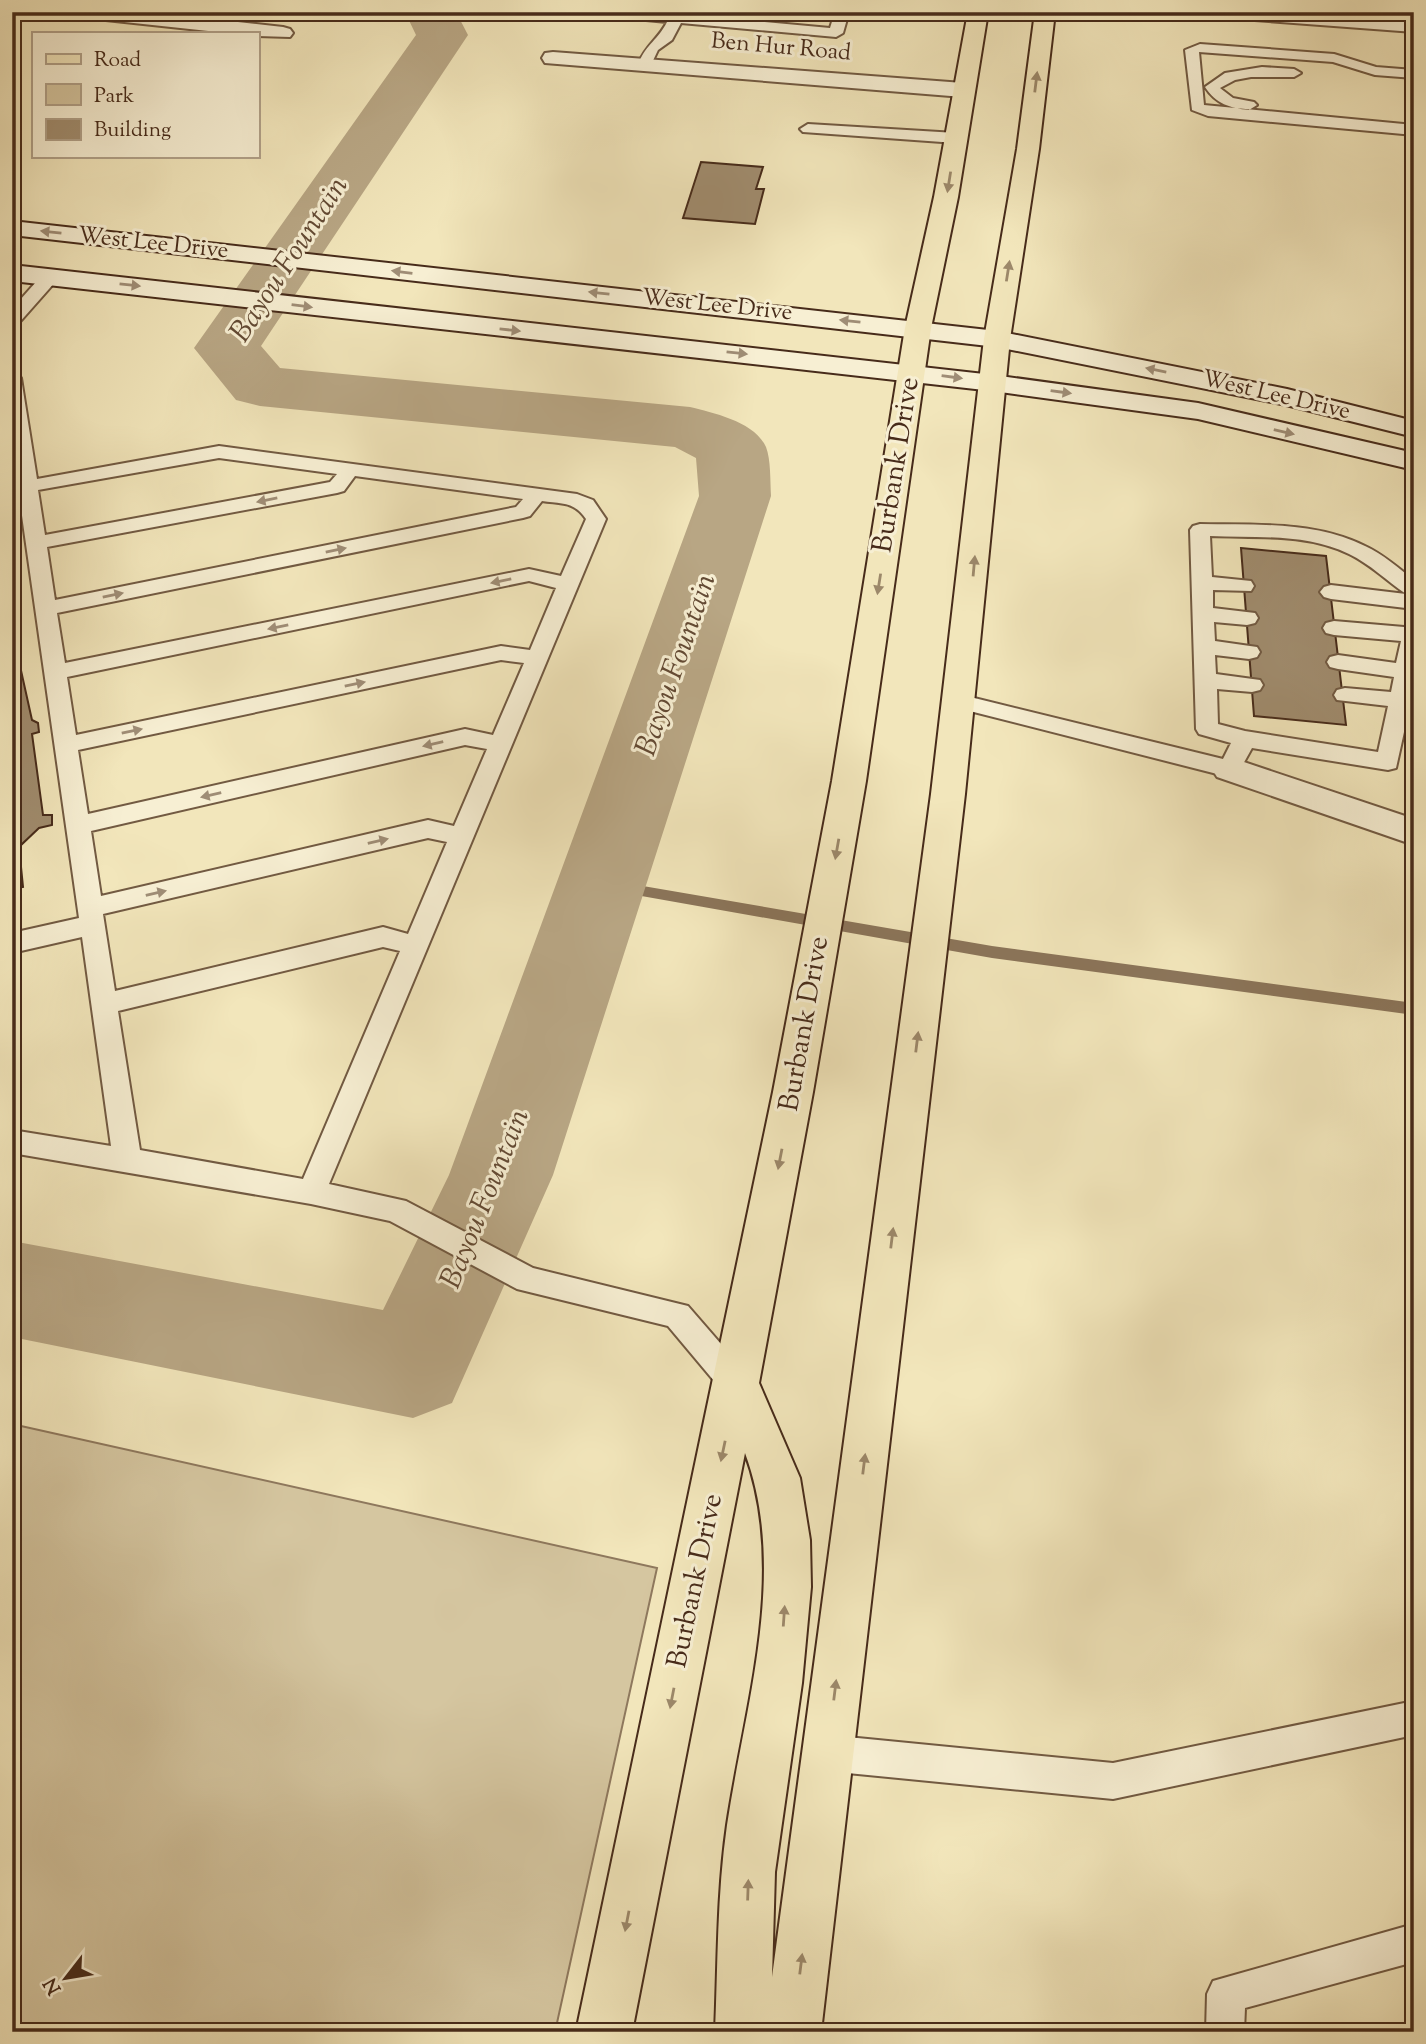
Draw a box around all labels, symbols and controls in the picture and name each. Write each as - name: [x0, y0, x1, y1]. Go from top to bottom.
- street label: Ben Hur Road: [710, 25, 852, 71]
- legend: [32, 32, 259, 158]
- text: Road: [94, 46, 141, 76]
- one-way arrow: [1031, 70, 1042, 92]
- text: Park: [94, 82, 135, 112]
- text: Building: [94, 116, 171, 146]
- water label: Bayou Fountain: [220, 168, 360, 351]
- one-way arrow: [943, 171, 954, 193]
- street label: West Lee Drive: [76, 220, 230, 268]
- one-way arrow: [40, 226, 62, 237]
- one-way arrow: [1003, 260, 1014, 282]
- one-way arrow: [391, 266, 413, 277]
- one-way arrow: [119, 280, 141, 291]
- street label: West Lee Drive: [640, 282, 794, 330]
- one-way arrow: [588, 288, 610, 299]
- one-way arrow: [291, 300, 313, 311]
- one-way arrow: [839, 315, 861, 326]
- one-way arrow: [500, 324, 522, 335]
- one-way arrow: [726, 348, 748, 359]
- street label: West Lee Drive: [1199, 363, 1353, 429]
- one-way arrow: [1145, 365, 1167, 376]
- one-way arrow: [941, 372, 963, 383]
- street label: Burbank Drive: [863, 374, 931, 556]
- one-way arrow: [1050, 386, 1072, 397]
- one-way arrow: [1273, 427, 1295, 438]
- one-way arrow: [256, 495, 278, 506]
- one-way arrow: [325, 544, 347, 555]
- one-way arrow: [969, 555, 980, 577]
- water label: Bayou Fountain: [626, 568, 728, 762]
- one-way arrow: [873, 573, 884, 595]
- one-way arrow: [490, 576, 512, 587]
- one-way arrow: [102, 590, 124, 601]
- one-way arrow: [267, 621, 289, 632]
- one-way arrow: [344, 678, 366, 689]
- one-way arrow: [121, 726, 143, 737]
- one-way arrow: [422, 739, 444, 750]
- one-way arrow: [200, 790, 222, 801]
- one-way arrow: [367, 835, 389, 846]
- one-way arrow: [831, 838, 842, 860]
- one-way arrow: [145, 887, 167, 898]
- street label: Burbank Drive: [770, 933, 840, 1115]
- one-way arrow: [911, 1030, 922, 1052]
- water label: Bayou Fountain: [430, 1103, 542, 1295]
- one-way arrow: [774, 1148, 785, 1170]
- one-way arrow: [886, 1227, 897, 1249]
- one-way arrow: [717, 1440, 728, 1462]
- one-way arrow: [858, 1453, 869, 1475]
- street label: Burbank Drive: [658, 1490, 734, 1672]
- one-way arrow: [779, 1605, 790, 1627]
- one-way arrow: [830, 1679, 841, 1701]
- one-way arrow: [667, 1687, 678, 1709]
- one-way arrow: [742, 1879, 753, 1901]
- one-way arrow: [621, 1910, 632, 1932]
- north arrow: [32, 1942, 102, 2012]
- one-way arrow: [796, 1953, 807, 1975]
- text: N: [38, 1972, 69, 1999]

